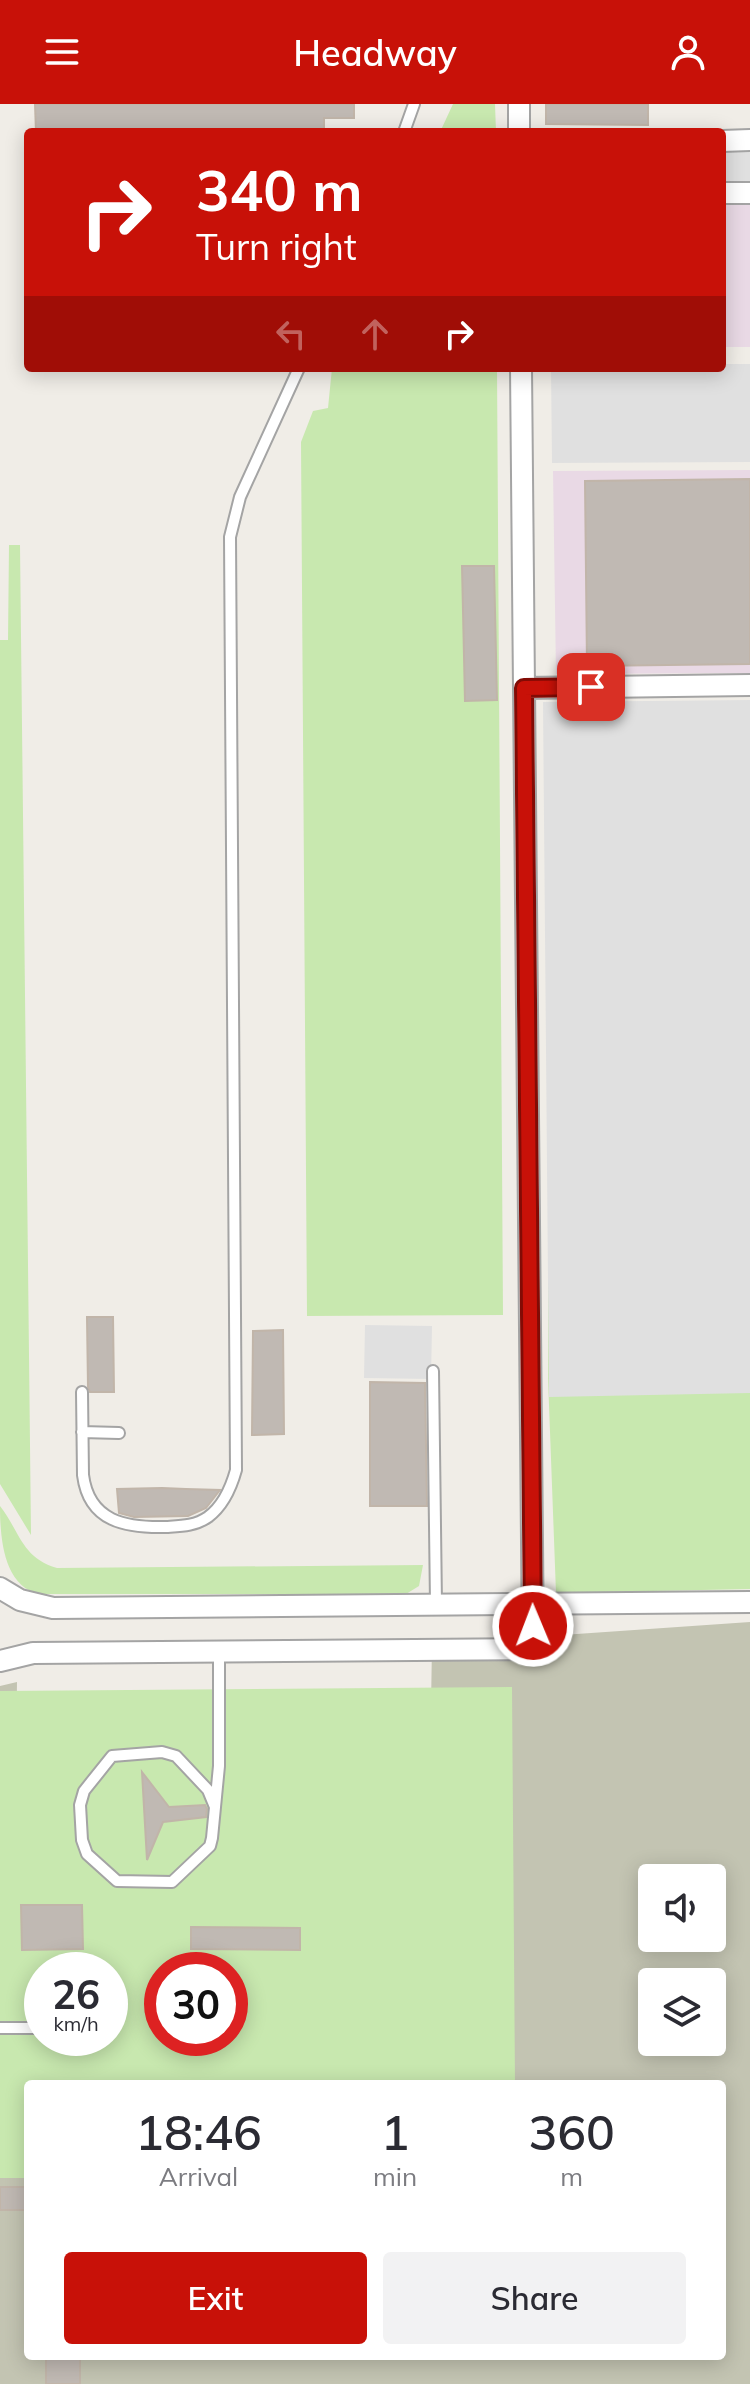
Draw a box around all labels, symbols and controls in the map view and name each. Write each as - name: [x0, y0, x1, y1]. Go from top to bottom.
- icon: menu: [40, 30, 84, 74]
- text: Headway: [293, 30, 457, 75]
- icon: person: [666, 30, 710, 74]
- text: 340 m: [196, 155, 363, 225]
- icon: right: [64, 160, 168, 264]
- text: Turn right: [196, 224, 357, 269]
- icon: left: [269, 312, 313, 356]
- icon: ahead: [353, 312, 397, 356]
- icon: right: [437, 312, 481, 356]
- pin: [557, 653, 625, 721]
- icon: arrive: [569, 665, 613, 709]
- position arrow: [491, 1584, 575, 1668]
- map controls: [638, 1864, 726, 2056]
- button: sound: [638, 1864, 726, 1952]
- speed limit sign: 30: [144, 1952, 248, 2056]
- button: layers: [638, 1968, 726, 2056]
- text: 26: [52, 1969, 100, 2019]
- text: km/h: [53, 2011, 99, 2036]
- text: 18:46: [135, 2102, 262, 2162]
- text: 1: [381, 2102, 409, 2162]
- text: 360: [528, 2102, 615, 2162]
- text: Arrival: [159, 2160, 238, 2193]
- text: min: [373, 2160, 417, 2193]
- text: m: [560, 2160, 583, 2193]
- button: Exit: [64, 2252, 367, 2344]
- button: Share: [383, 2252, 686, 2344]

